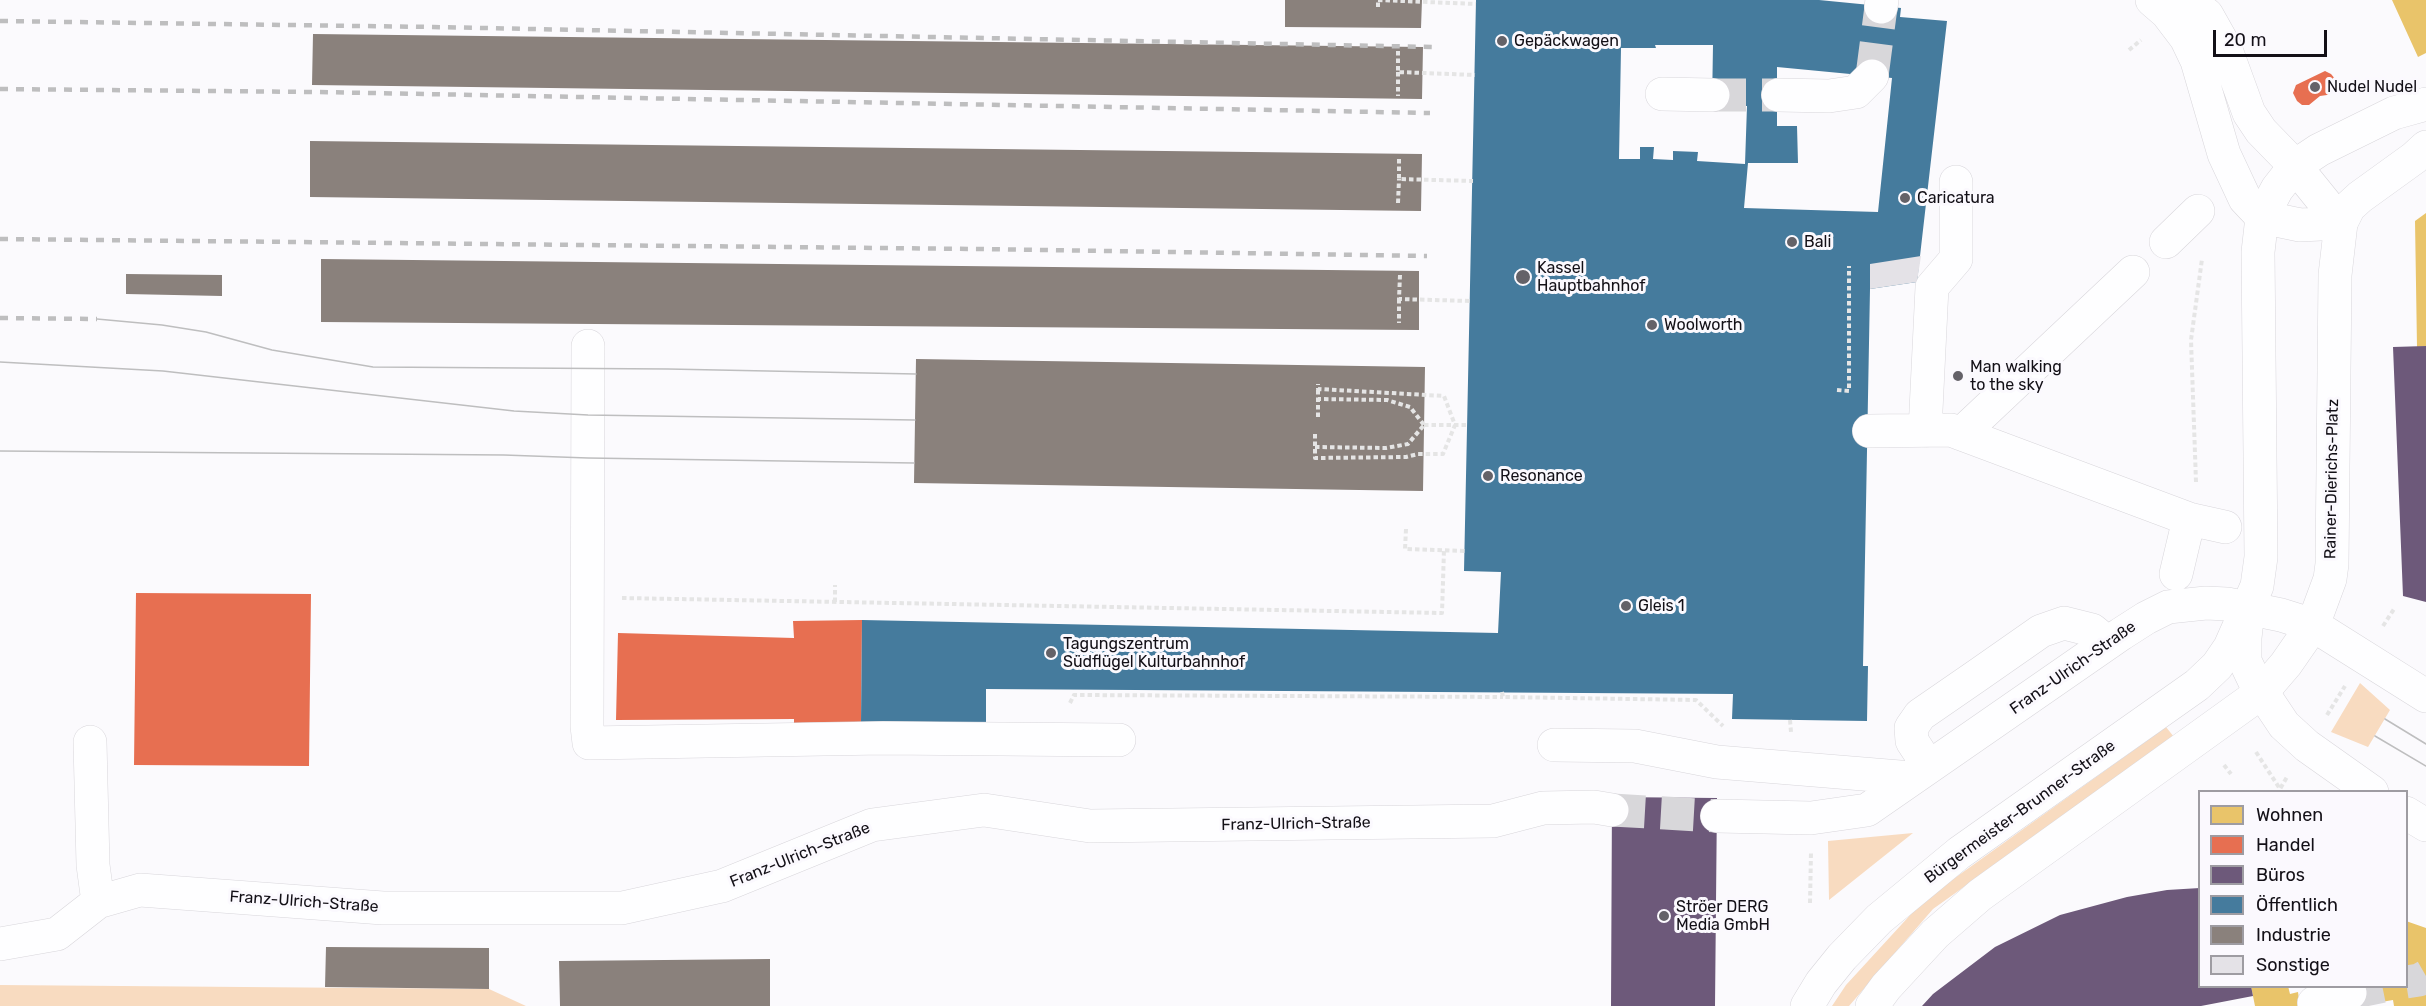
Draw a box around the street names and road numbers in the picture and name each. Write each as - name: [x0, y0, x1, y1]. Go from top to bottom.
- street label: Rainer-Dierichs-Platz: [2321, 399, 2343, 559]
- street label: Franz-Ulrich-Straße: [2006, 617, 2140, 719]
- street label: Bürgermeister-Brunner-Straße: [1921, 736, 2119, 888]
- street label: Franz-Ulrich-Straße: [1221, 813, 1371, 835]
- street label: Franz-Ulrich-Straße: [727, 818, 873, 892]
- street label: Franz-Ulrich-Straße: [229, 887, 379, 917]

